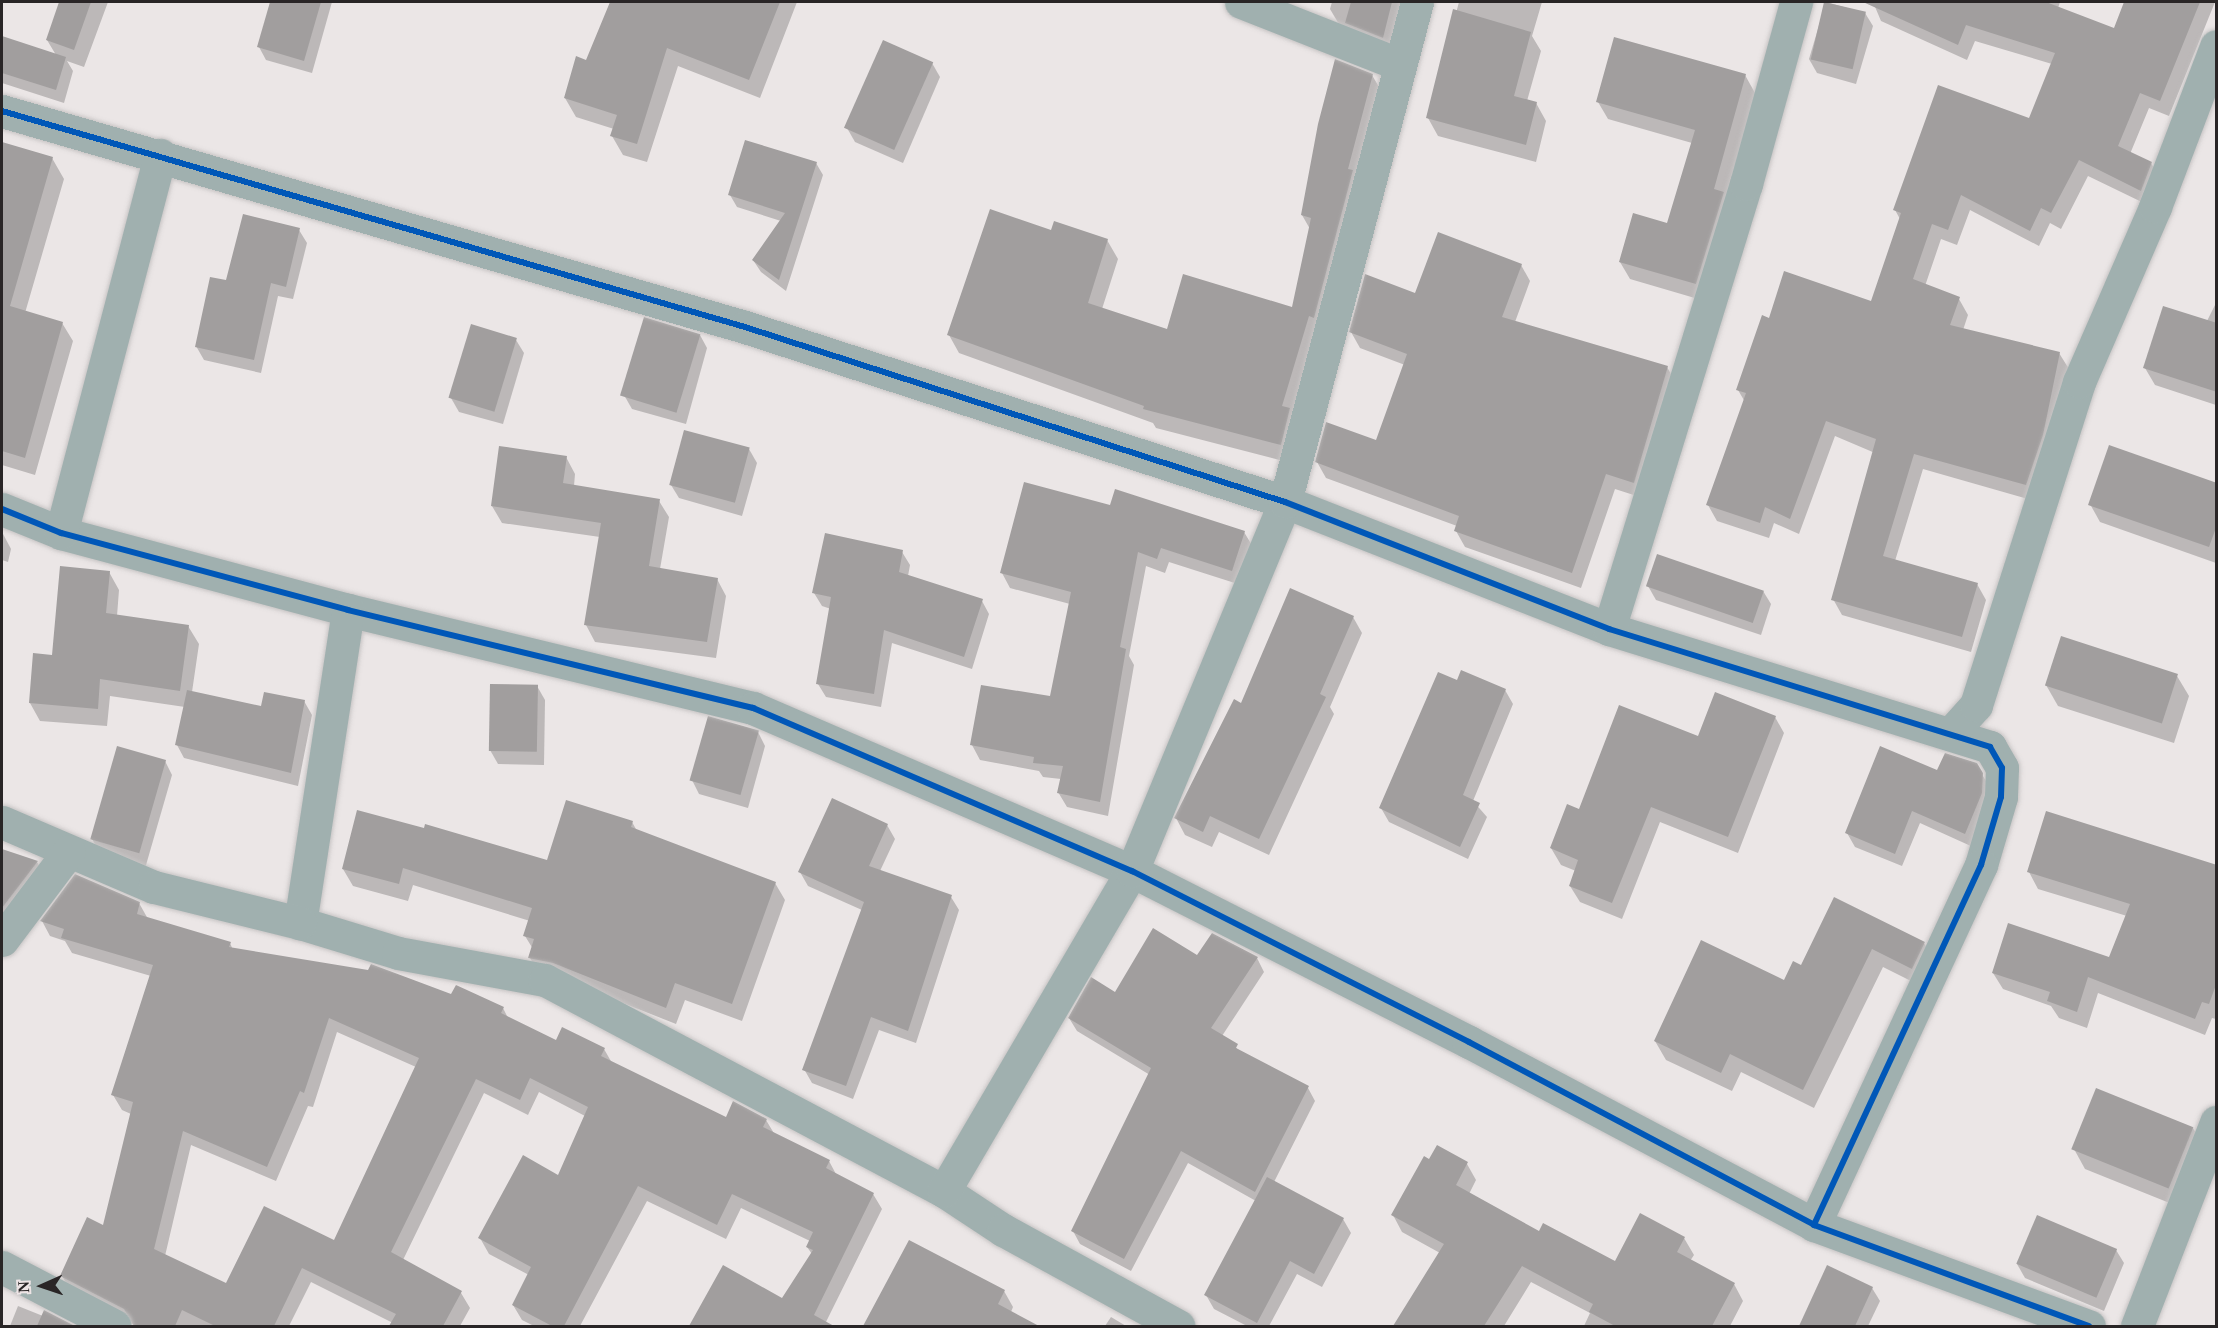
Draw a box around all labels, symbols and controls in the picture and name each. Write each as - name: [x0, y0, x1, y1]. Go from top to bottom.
- north arrow: [12, 1256, 72, 1316]
- text: N: [15, 1281, 32, 1293]

